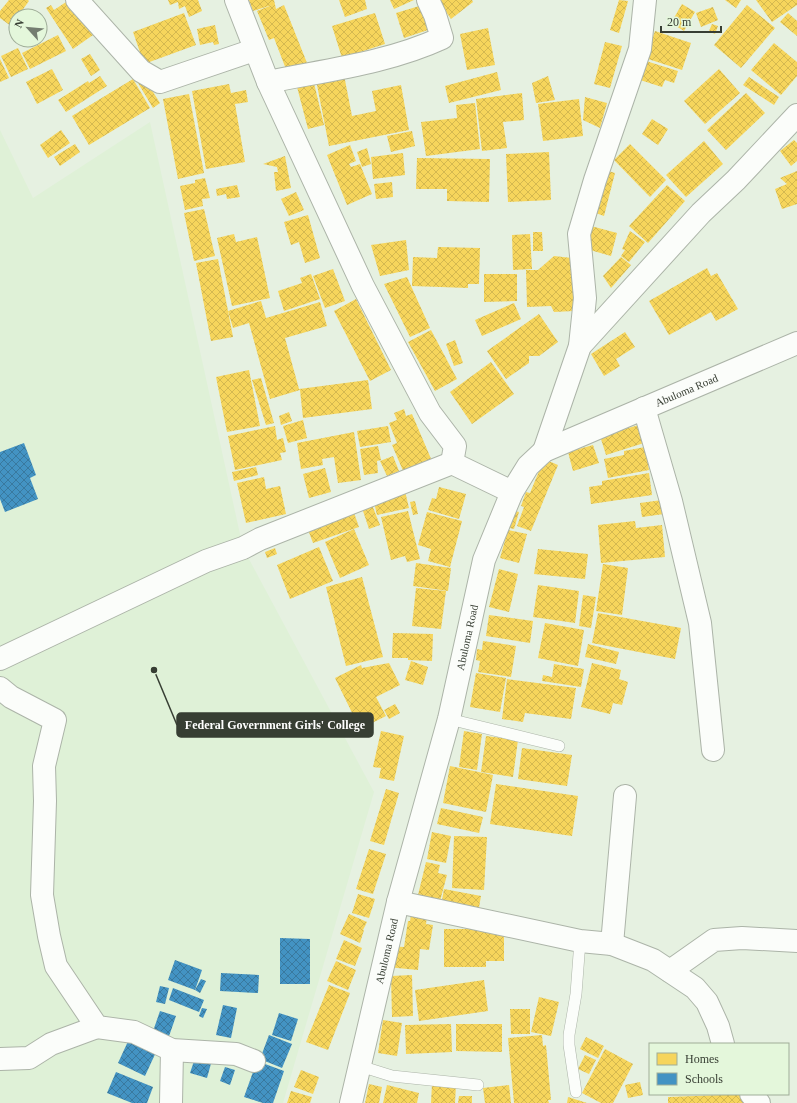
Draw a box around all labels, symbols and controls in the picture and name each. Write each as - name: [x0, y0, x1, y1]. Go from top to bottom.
- north arrow: [8, 8, 48, 48]
- scale bar: [661, 8, 721, 34]
- text: 20 m: [667, 15, 692, 29]
- text: N: [12, 17, 26, 30]
- street label: Abuloma Road: [653, 371, 720, 409]
- street label: Abuloma Road: [454, 603, 480, 671]
- callout: Federal Government Girls' College: [177, 713, 373, 737]
- text: Federal Government Girls' College: [185, 718, 366, 732]
- street label: Abuloma Road: [373, 917, 400, 985]
- legend: [649, 1043, 789, 1095]
- text: Homes: [685, 1052, 719, 1066]
- text: Schools: [685, 1072, 723, 1086]

